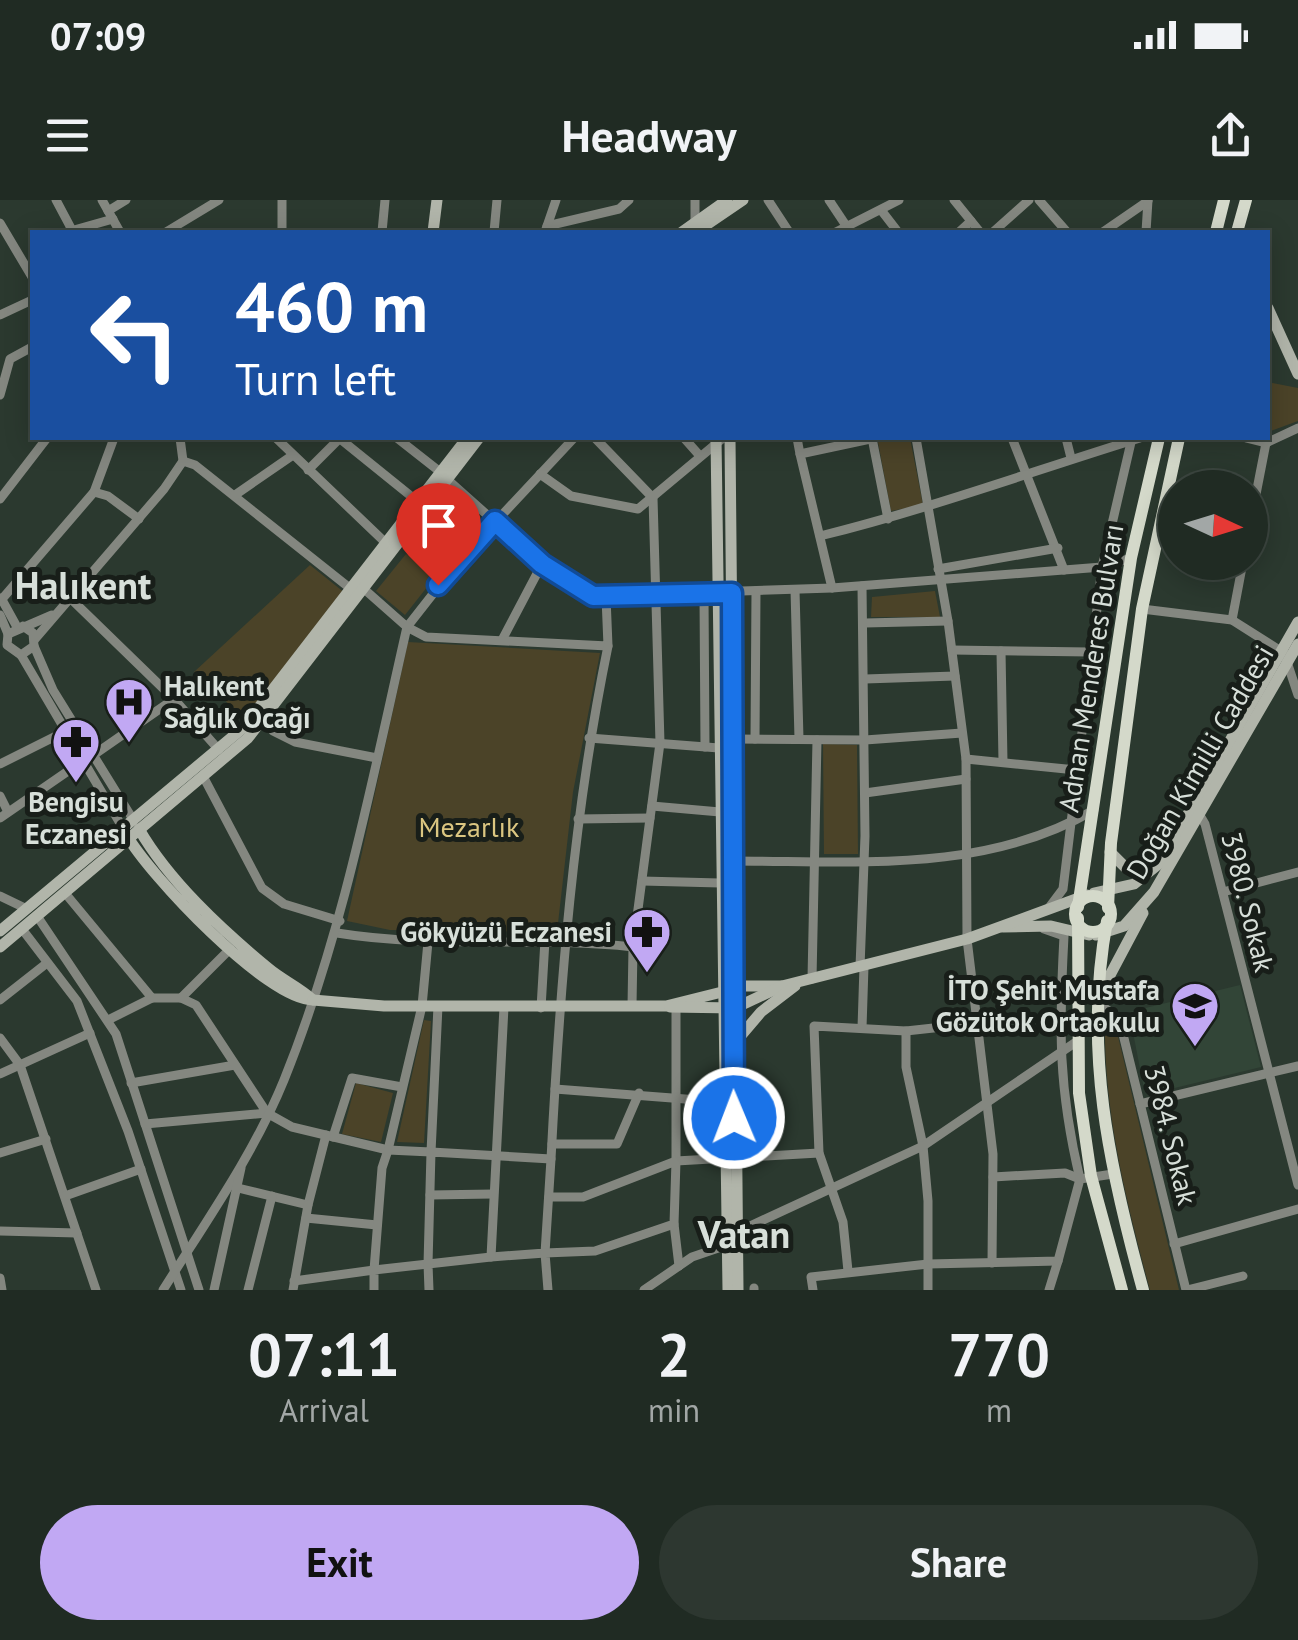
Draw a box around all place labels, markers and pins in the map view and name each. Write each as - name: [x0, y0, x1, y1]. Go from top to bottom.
- pin: [396, 483, 481, 586]
- place label: Halıkent Sağlık Ocağı: [164, 667, 310, 736]
- hospital icon: Halıkent Sağlık Ocağı: [103, 676, 155, 744]
- pharmacy icon: Bengisu Eczanesi: [50, 716, 102, 784]
- place label: Bengisu Eczanesi: [25, 783, 127, 852]
- pharmacy icon: Gökyüzü Eczanesi: [621, 906, 673, 974]
- place label: Gökyüzü Eczanesi: [400, 913, 612, 950]
- place label: İTO Şehit Mustafa Gözütok Ortaokulu: [936, 971, 1160, 1040]
- school or university icon: İTO Şehit Mustafa Gözütok Ortaokulu: [1169, 980, 1221, 1048]

